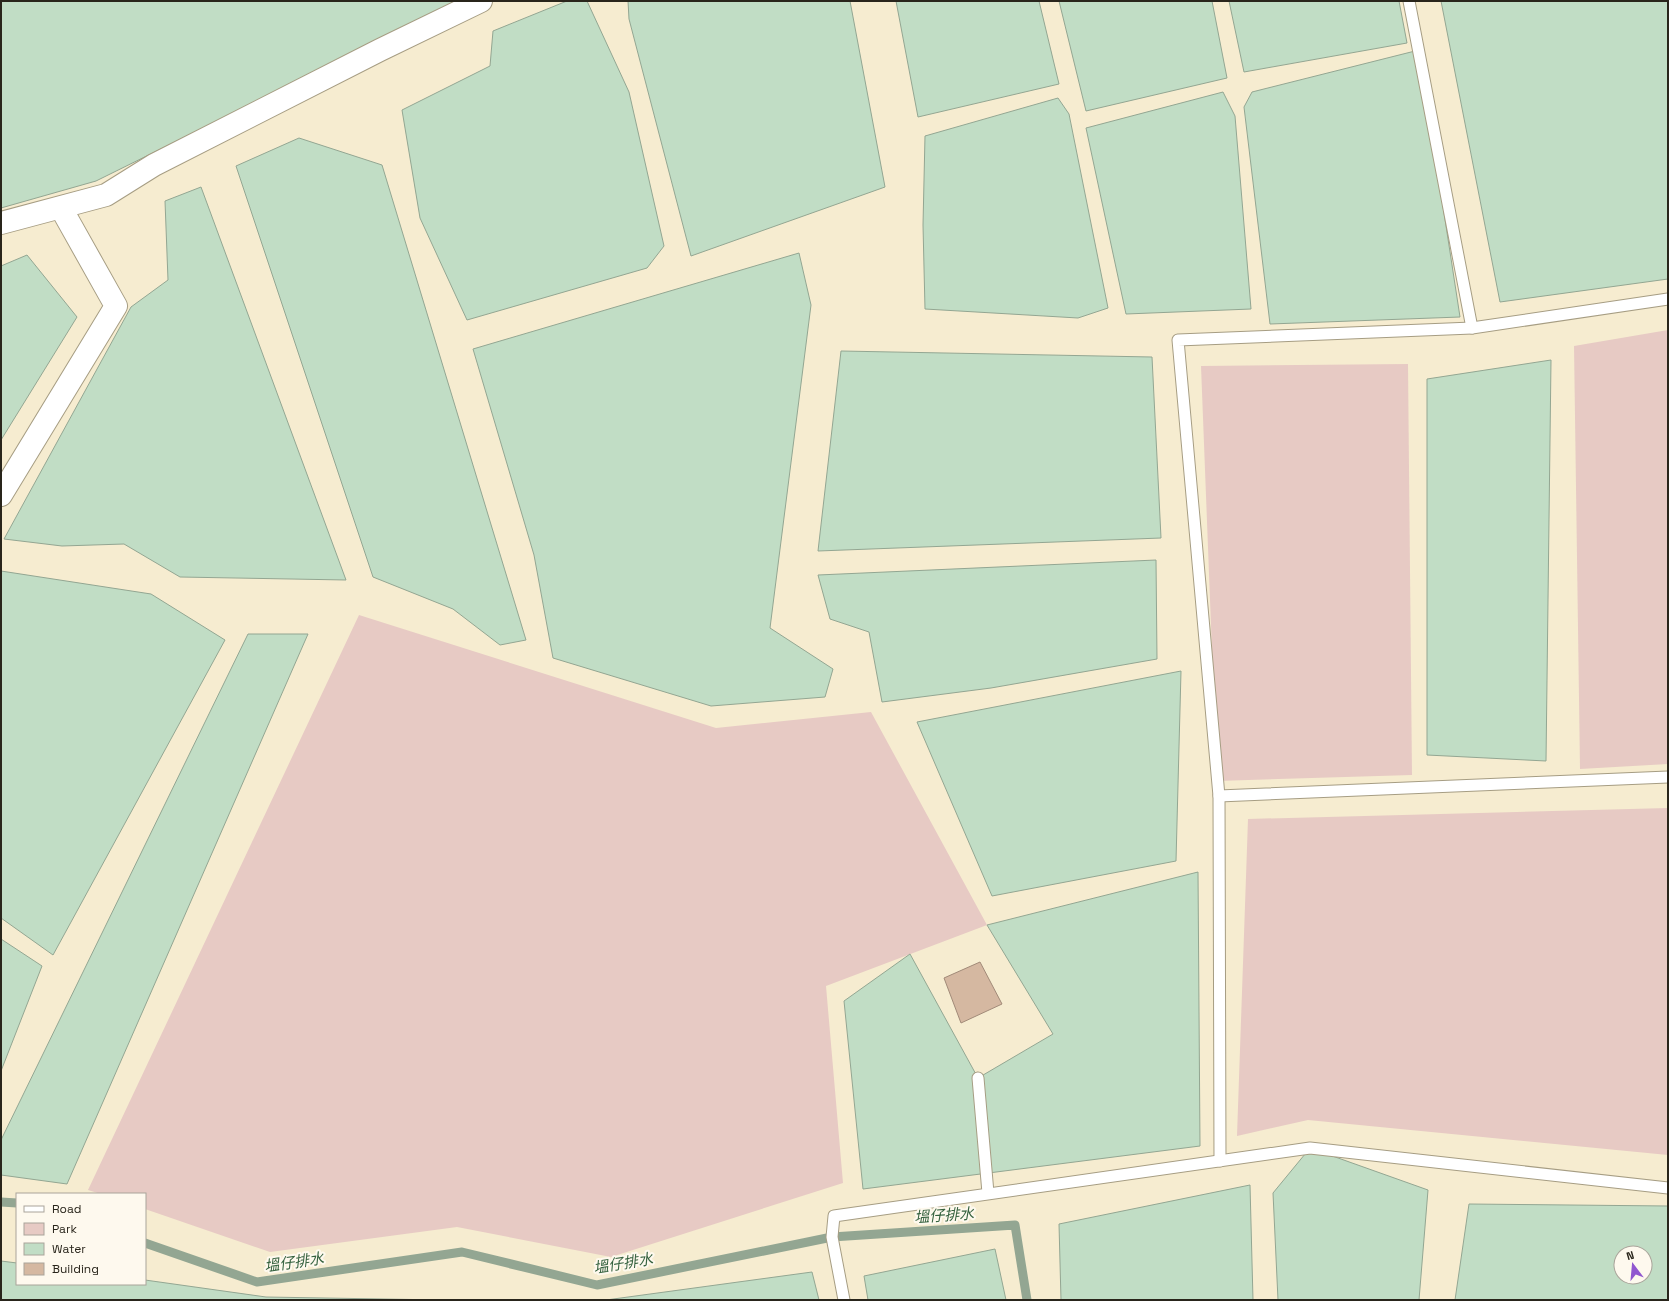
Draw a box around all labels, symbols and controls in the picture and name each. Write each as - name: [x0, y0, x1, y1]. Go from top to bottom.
- legend: [16, 1193, 146, 1285]
- text: Road: [52, 1201, 81, 1217]
- water label: 塭仔排水: [913, 1203, 976, 1227]
- text: Park: [52, 1221, 77, 1237]
- text: Water: [52, 1241, 86, 1257]
- north arrow: [1613, 1245, 1653, 1285]
- water label: 塭仔排水: [263, 1248, 326, 1276]
- text: N: [1625, 1248, 1636, 1263]
- water label: 塭仔排水: [592, 1249, 655, 1277]
- text: Building: [52, 1261, 99, 1277]

